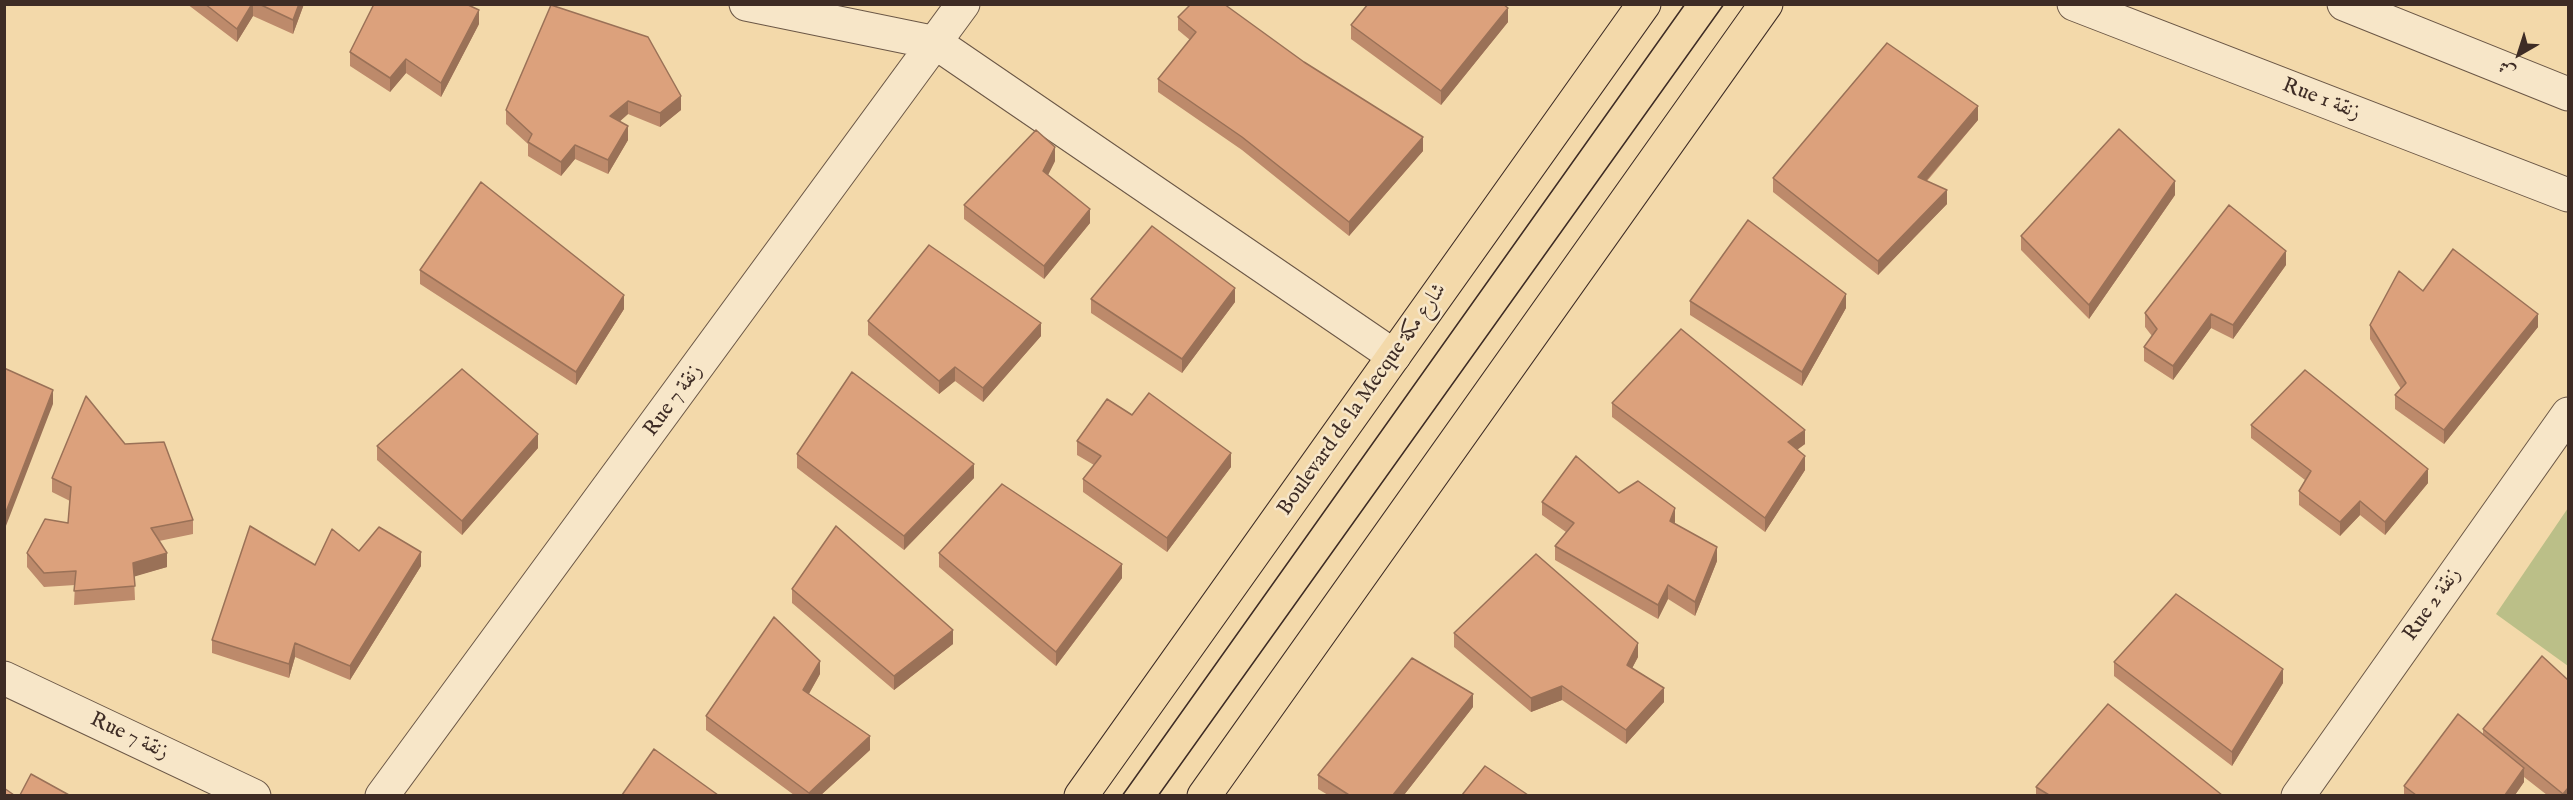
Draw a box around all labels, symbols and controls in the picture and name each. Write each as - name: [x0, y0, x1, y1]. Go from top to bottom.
- north arrow: [2489, 24, 2549, 84]
- text: ش: [2495, 55, 2520, 81]
- street label: Rue 1 زنقة: [2278, 74, 2364, 126]
- street label: Boulevard de la Mecque شارع مكة: [1273, 279, 1453, 521]
- street label: Rue 7 زنقة: [639, 360, 709, 442]
- street label: Rue 2 زنقة: [2399, 563, 2467, 647]
- street label: Rue 7 زنقة: [86, 708, 172, 766]

